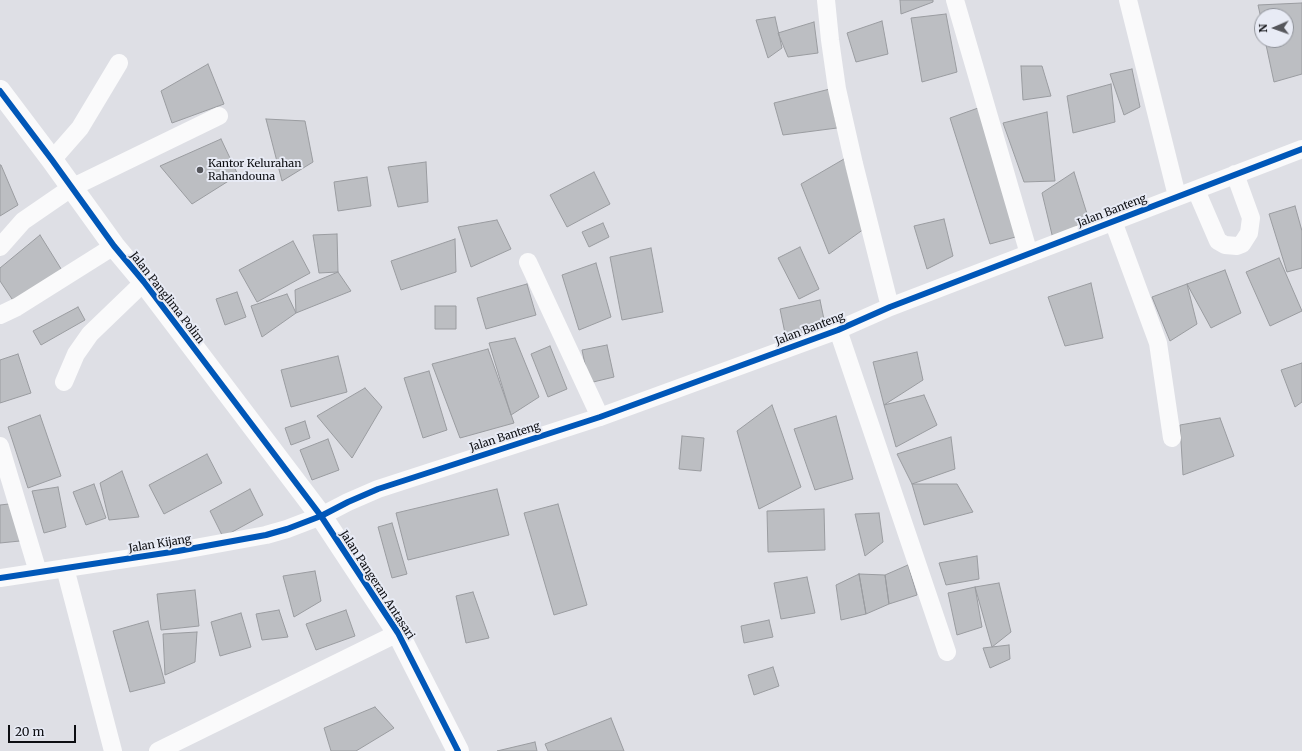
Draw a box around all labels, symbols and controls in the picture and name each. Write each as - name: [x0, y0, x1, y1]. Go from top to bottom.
- north arrow: [1254, 8, 1294, 48]
- text: N: [1256, 24, 1270, 33]
- place label: Kantor Kelurahan Rahandouna: [208, 157, 302, 183]
- marker: Kantor Kelurahan Rahandouna: [195, 165, 205, 175]
- street label: Jalan Banteng: [1075, 192, 1149, 230]
- street label: Jalan Panglima Polim: [127, 249, 207, 347]
- street label: Jalan Banteng: [773, 310, 847, 348]
- street label: Jalan Banteng: [468, 419, 542, 455]
- street label: Jalan Pangeran Antasari: [337, 528, 417, 642]
- street label: Jalan Kijang: [128, 533, 192, 555]
- scale bar: [10, 717, 78, 743]
- text: 20 m: [15, 724, 44, 739]

